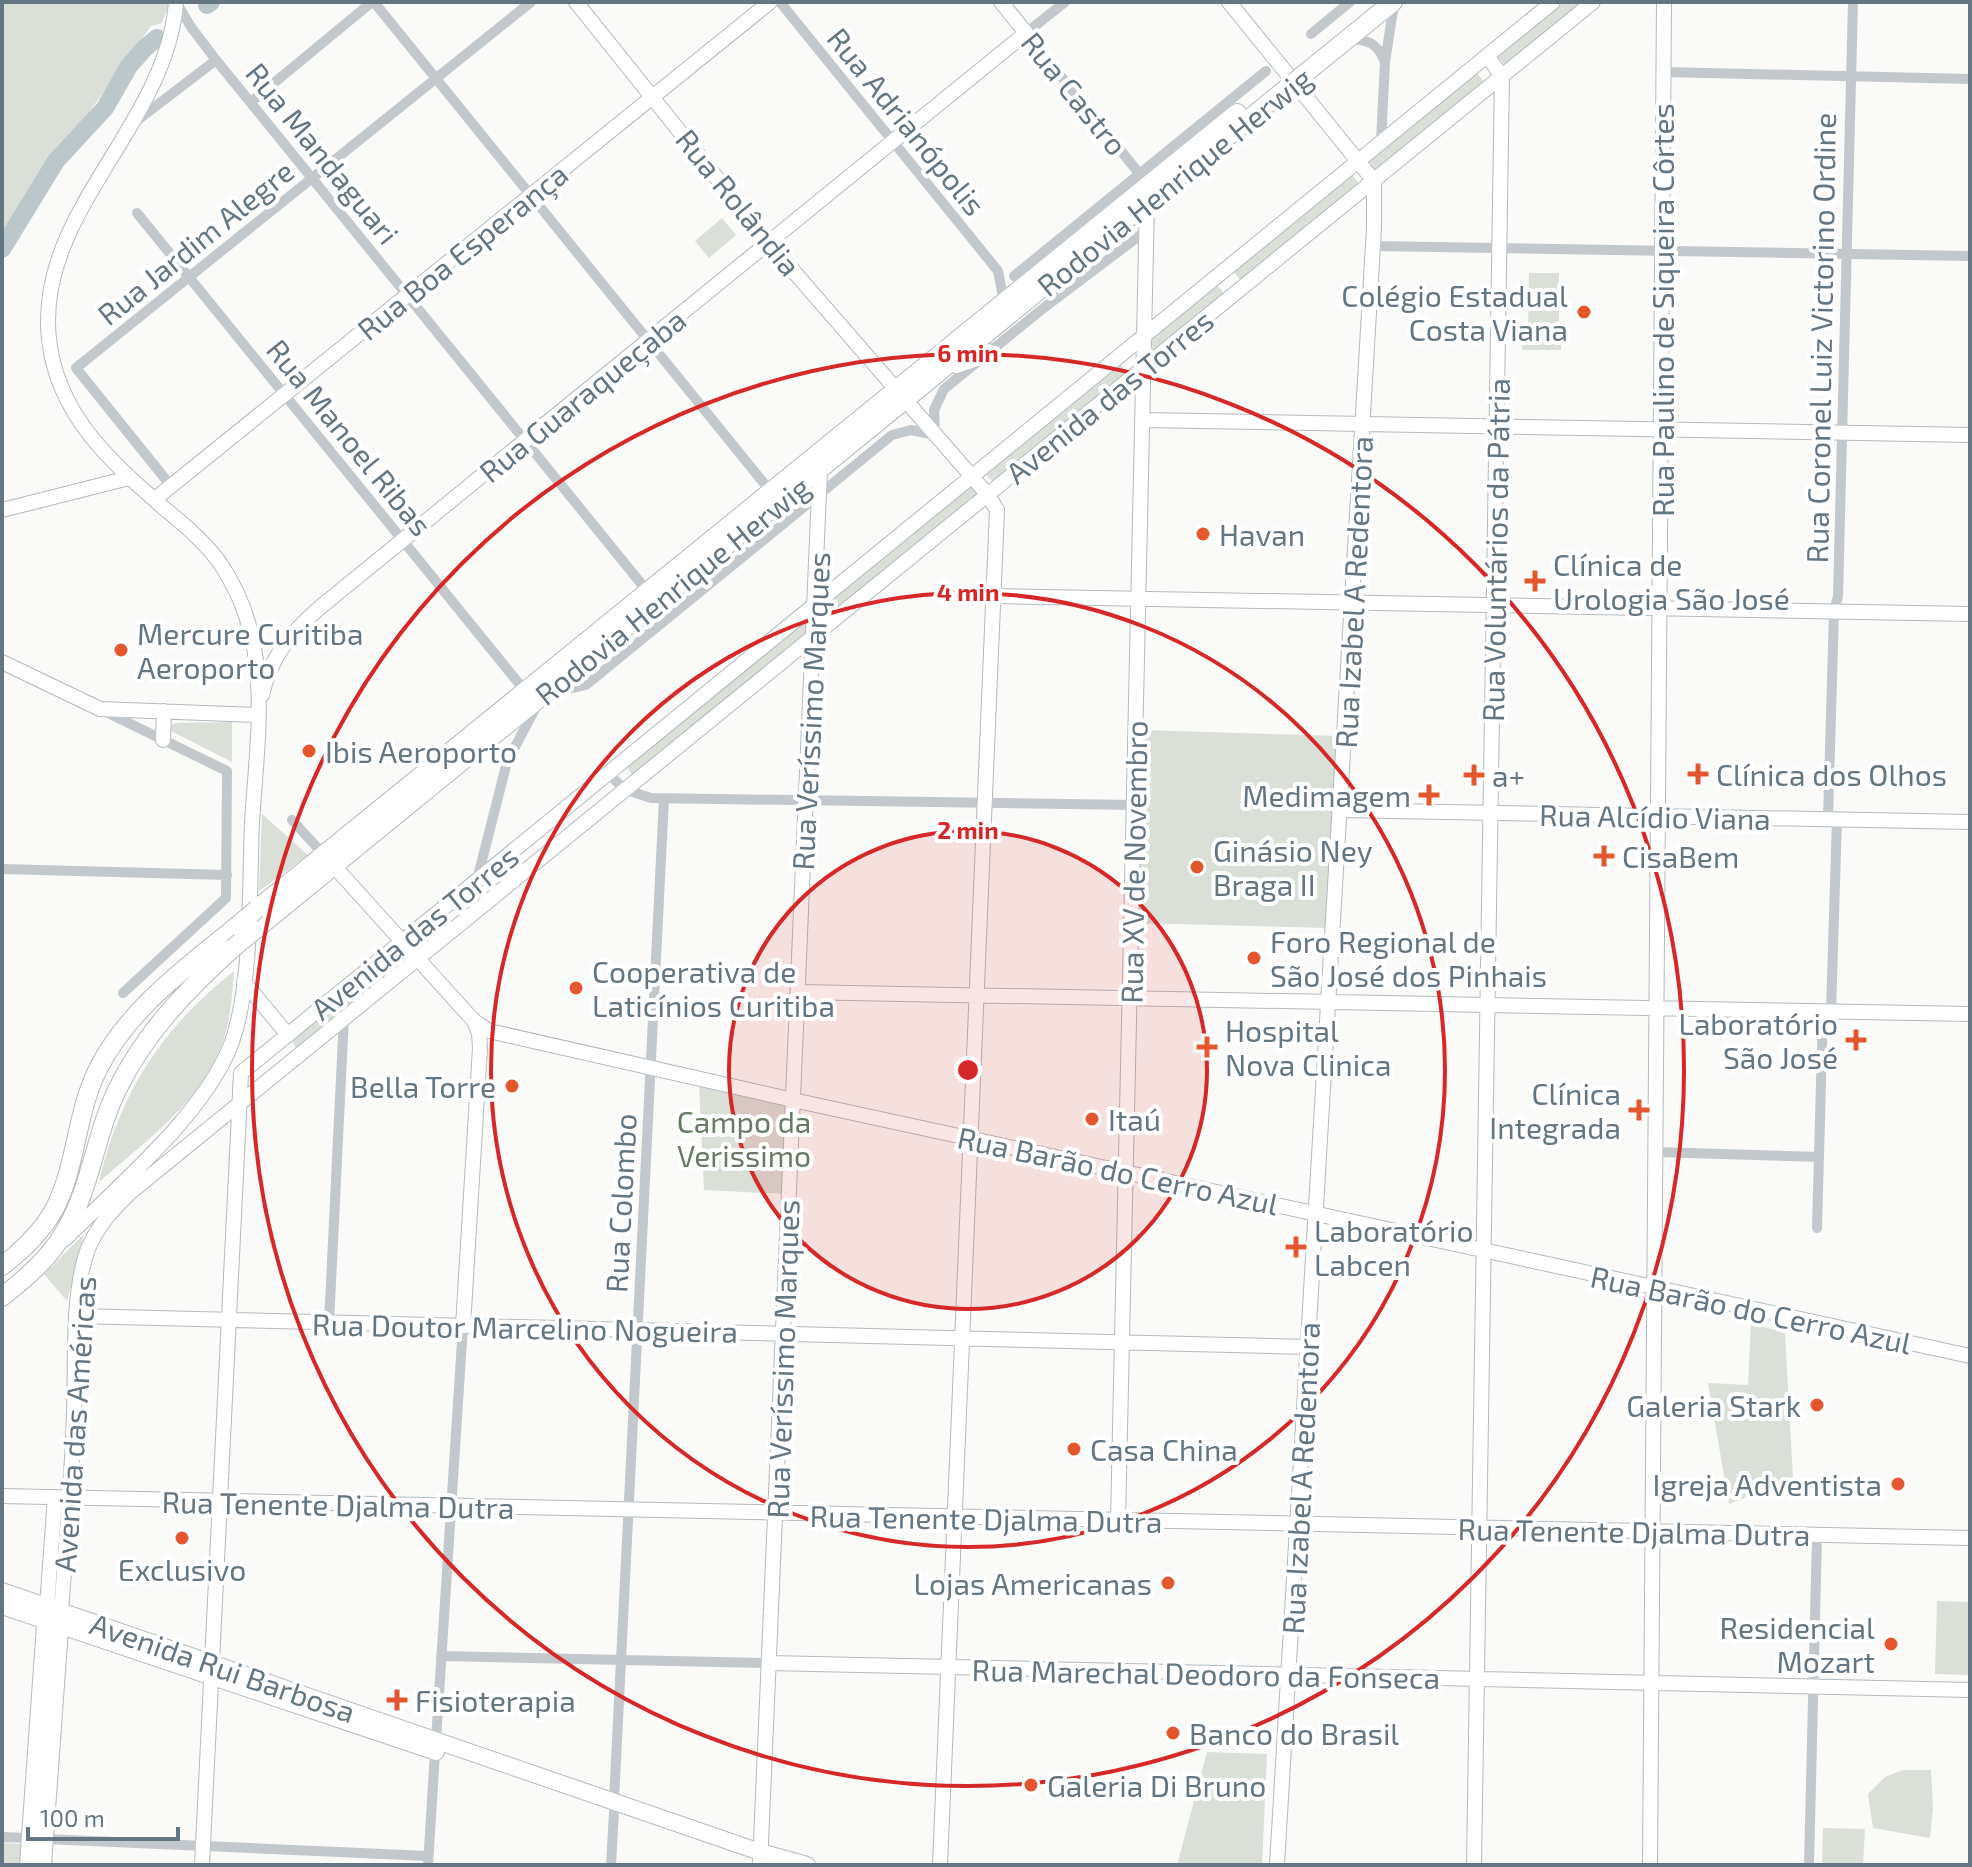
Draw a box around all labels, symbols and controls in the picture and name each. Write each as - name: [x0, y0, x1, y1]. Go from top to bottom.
- street label: Rua Adrianópolis: [821, 20, 993, 222]
- street label: Rua Castro: [1015, 24, 1135, 162]
- street label: Rua Mandaguari: [239, 55, 407, 251]
- street label: Rodovia Henrique Herwig: [1029, 59, 1319, 303]
- street label: Rua Paulino de Siqueira Côrtes: [1644, 103, 1680, 517]
- street label: Rua Coronel Luiz Victorino Ordine: [1798, 112, 1842, 564]
- street label: Rua Rolândia: [669, 121, 809, 283]
- street label: Rua Jardim Alegre: [90, 152, 300, 332]
- street label: Rua Boa Esperança: [350, 155, 575, 348]
- place label: Colégio Estadual Costa Viana: [1341, 277, 1568, 347]
- street label: Rua Guaraqueçaba: [472, 301, 693, 490]
- street label: Avenida das Torres: [998, 301, 1220, 491]
- marker: Colégio Estadual Costa Viana: [1575, 303, 1593, 321]
- street label: Rua Manoel Ribas: [260, 332, 440, 542]
- text: 6 min: [937, 338, 999, 367]
- street label: Rua Voluntários da Pátria: [1474, 378, 1516, 722]
- street label: Rua Izabel A Redentora: [1327, 435, 1379, 749]
- street label: Rodovia Henrique Herwig: [527, 468, 817, 712]
- place label: Havan: [1219, 516, 1305, 552]
- marker: Havan: [1194, 525, 1212, 543]
- place label: Clínica de Urologia São José: [1553, 546, 1790, 616]
- street label: Rua Veríssimo Marques: [784, 551, 836, 871]
- marker: Clínica de Urologia São José: [1524, 570, 1546, 592]
- text: 4 min: [937, 577, 999, 606]
- place label: Mercure Curitiba Aeroporto: [137, 615, 363, 685]
- marker: Mercure Curitiba Aeroporto: [112, 641, 130, 659]
- street label: Rua XV de Novembro: [1113, 720, 1153, 1004]
- place label: Ibis Aeroporto: [325, 733, 517, 769]
- marker: Ibis Aeroporto: [300, 742, 318, 760]
- place label: Clínica dos Olhos: [1716, 756, 1947, 792]
- place label: a+: [1492, 757, 1525, 793]
- marker: Clínica dos Olhos: [1687, 763, 1709, 785]
- marker: a+: [1463, 764, 1485, 786]
- place label: Medimagem: [1242, 777, 1411, 813]
- marker: Medimagem: [1418, 784, 1440, 806]
- street label: Rua Alcídio Viana: [1539, 796, 1771, 836]
- text: 2 min: [937, 815, 999, 844]
- place label: Ginásio Ney Braga II: [1213, 832, 1373, 902]
- street label: Avenida das Torres: [303, 837, 525, 1027]
- place label: CisaBem: [1622, 838, 1739, 874]
- marker: CisaBem: [1593, 845, 1615, 867]
- marker: Ginásio Ney Braga II: [1188, 858, 1206, 876]
- place label: Foro Regional de São José dos Pinhais: [1270, 923, 1547, 993]
- marker: Foro Regional de São José dos Pinhais: [1245, 949, 1263, 967]
- place label: Cooperativa de Laticínios Curitiba: [592, 953, 835, 1023]
- marker: Cooperativa de Laticínios Curitiba: [567, 979, 585, 997]
- place label: Laboratório São José: [1678, 1005, 1838, 1075]
- place label: Hospital Nova Clinica: [1225, 1012, 1391, 1082]
- marker: Laboratório São José: [1845, 1029, 1867, 1051]
- marker: Hospital Nova Clinica: [1196, 1036, 1218, 1058]
- centre of rings: [954, 1056, 982, 1084]
- place label: Bella Torre: [350, 1068, 496, 1104]
- place label: Clínica Integrada: [1489, 1075, 1621, 1145]
- marker: Bella Torre: [503, 1077, 521, 1095]
- marker: Clínica Integrada: [1628, 1099, 1650, 1121]
- place label: Itaú: [1108, 1101, 1161, 1137]
- park label: Campo da Verissimo: [677, 1103, 811, 1173]
- marker: Itaú: [1083, 1110, 1101, 1128]
- street label: Rua Colombo: [597, 1113, 643, 1293]
- street label: Rua Barão do Cerro Azul: [954, 1118, 1282, 1222]
- street label: Rua Veríssimo Marques: [758, 1199, 806, 1519]
- place label: Laboratório Labcen: [1314, 1212, 1474, 1282]
- marker: Laboratório Labcen: [1285, 1236, 1307, 1258]
- street label: Rua Barão do Cerro Azul: [1587, 1257, 1915, 1361]
- street label: Avenida das Américas: [46, 1275, 102, 1573]
- street label: Rua Doutor Marcelino Nogueira: [312, 1305, 738, 1349]
- street label: Rua Izabel A Redentora: [1274, 1321, 1326, 1635]
- place label: Galeria Stark: [1626, 1387, 1801, 1423]
- marker: Galeria Stark: [1808, 1396, 1826, 1414]
- place label: Casa China: [1090, 1431, 1238, 1467]
- marker: Casa China: [1065, 1440, 1083, 1458]
- place label: Igreja Adventista: [1653, 1466, 1882, 1502]
- marker: Igreja Adventista: [1889, 1475, 1907, 1493]
- street label: Rua Tenente Djalma Dutra: [161, 1483, 515, 1525]
- street label: Rua Tenente Djalma Dutra: [809, 1497, 1163, 1539]
- street label: Rua Tenente Djalma Dutra: [1457, 1510, 1811, 1552]
- marker: Exclusivo: [173, 1529, 191, 1547]
- place label: Exclusivo: [118, 1551, 246, 1587]
- place label: Lojas Americanas: [914, 1565, 1152, 1601]
- marker: Lojas Americanas: [1159, 1574, 1177, 1592]
- street label: Avenida Rui Barbosa: [86, 1605, 360, 1729]
- place label: Residencial Mozart: [1720, 1609, 1875, 1679]
- marker: Residencial Mozart: [1882, 1635, 1900, 1653]
- street label: Rua Marechal Deodoro da Fonseca: [972, 1651, 1440, 1695]
- place label: Fisioterapia: [415, 1682, 576, 1718]
- marker: Fisioterapia: [386, 1689, 408, 1711]
- place label: Banco do Brasil: [1189, 1715, 1399, 1751]
- marker: Banco do Brasil: [1164, 1724, 1182, 1742]
- place label: Galeria Di Bruno: [1047, 1767, 1266, 1803]
- marker: Galeria Di Bruno: [1022, 1776, 1040, 1794]
- scale bar: [28, 1791, 178, 1841]
- text: 100 m: [40, 1803, 105, 1832]

